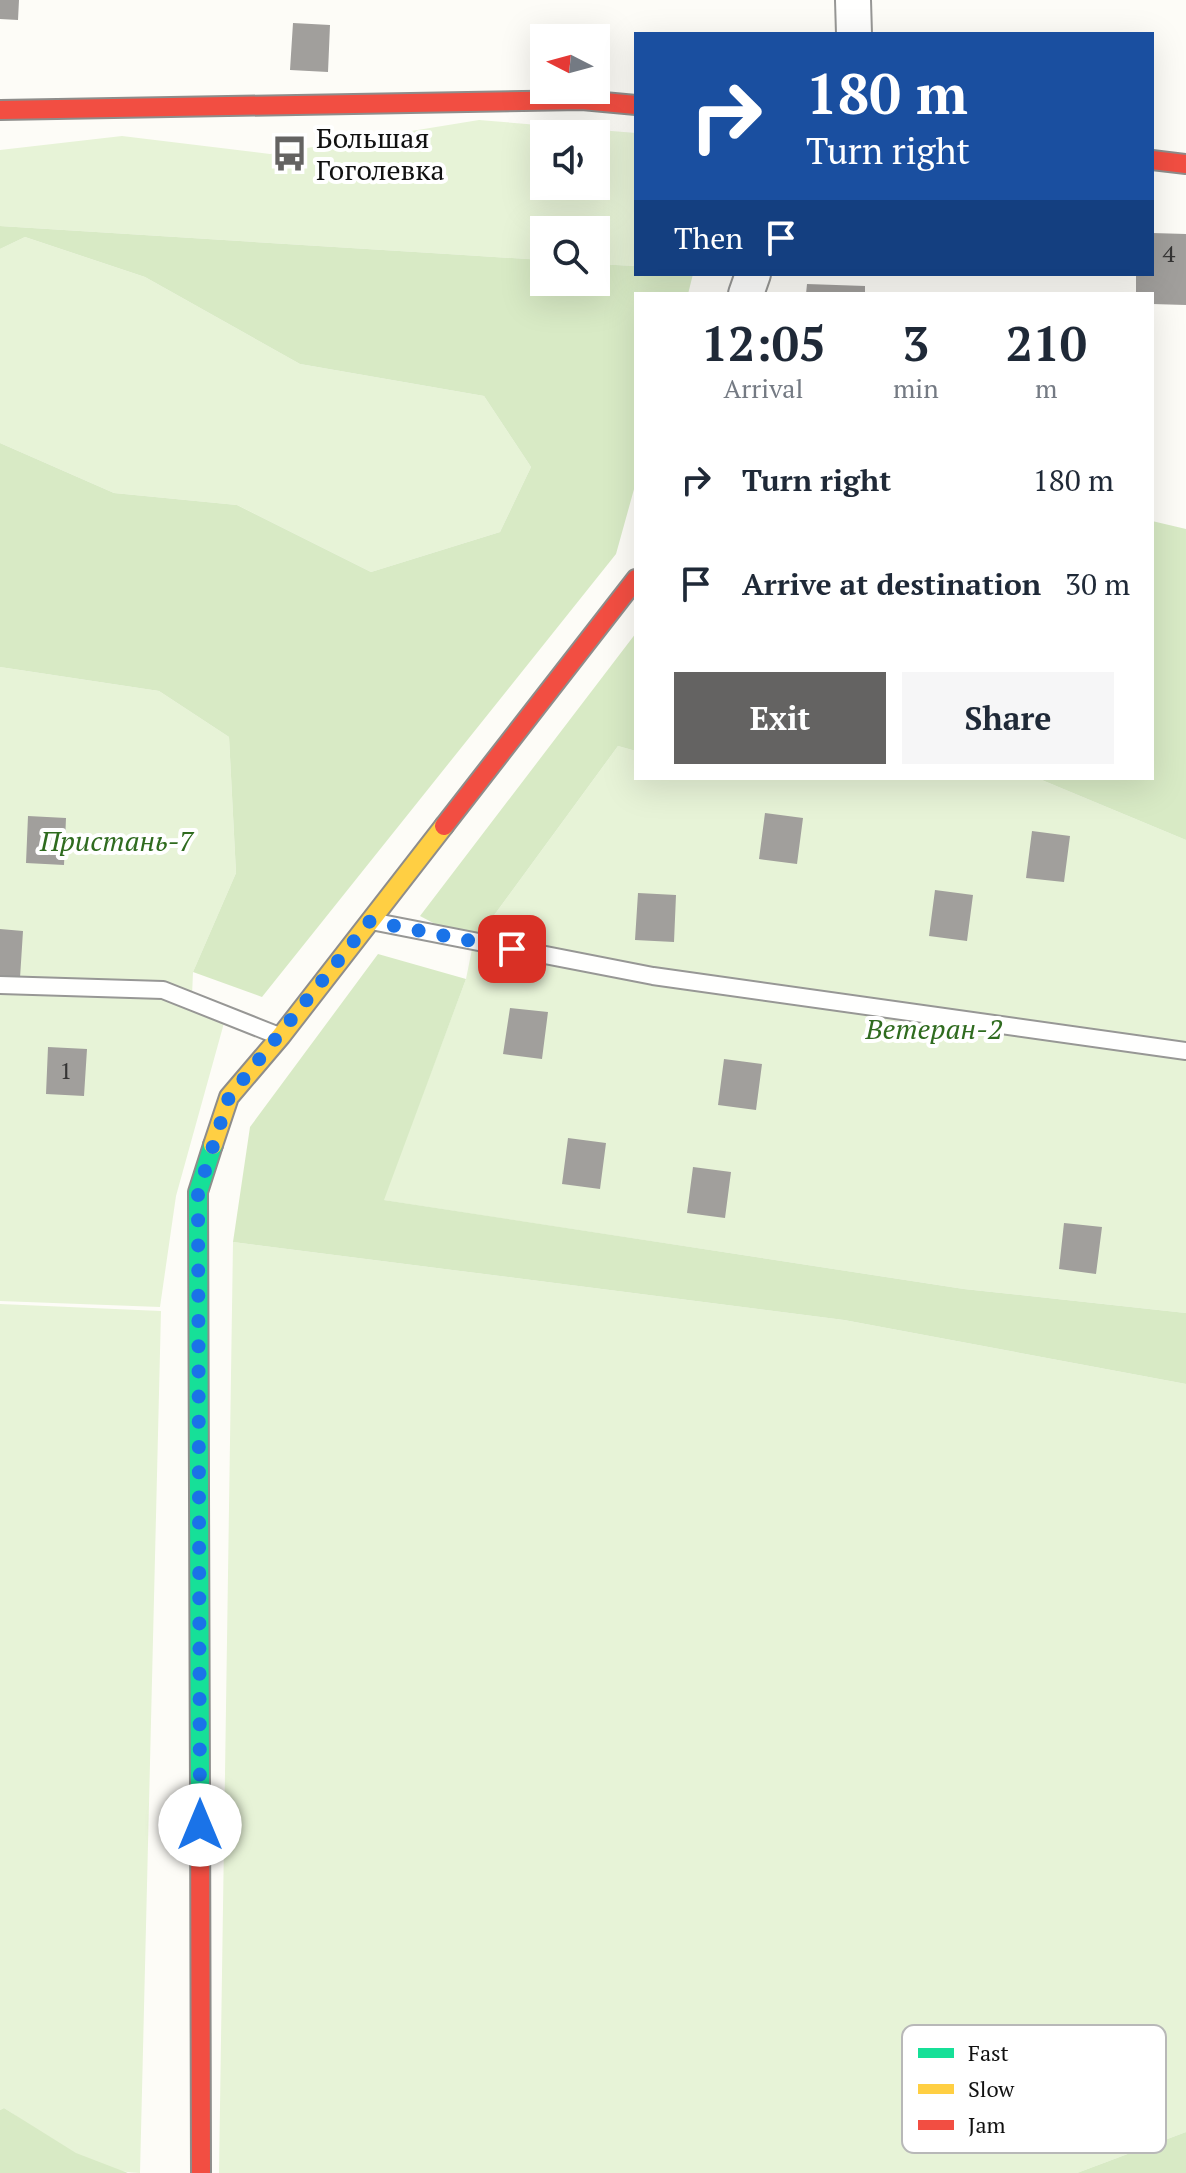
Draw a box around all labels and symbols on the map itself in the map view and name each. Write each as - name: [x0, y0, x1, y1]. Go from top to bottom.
- north arrow: [530, 24, 610, 104]
- place label: Большая Гоголевка: [316, 119, 445, 188]
- bus stop icon: Большая Гоголевка: [271, 135, 309, 173]
- house number: 4: [1163, 237, 1176, 269]
- park label: Пристань-7: [39, 822, 194, 859]
- pin: [478, 915, 546, 983]
- park label: Ветеран-2: [865, 1010, 1003, 1047]
- house number: 1: [60, 1054, 72, 1086]
- position arrow: [158, 1783, 242, 1867]
- legend: [902, 2025, 1166, 2153]
- text: Fast: [968, 2038, 1009, 2067]
- text: Slow: [968, 2074, 1015, 2103]
- text: Jam: [968, 2110, 1006, 2139]

